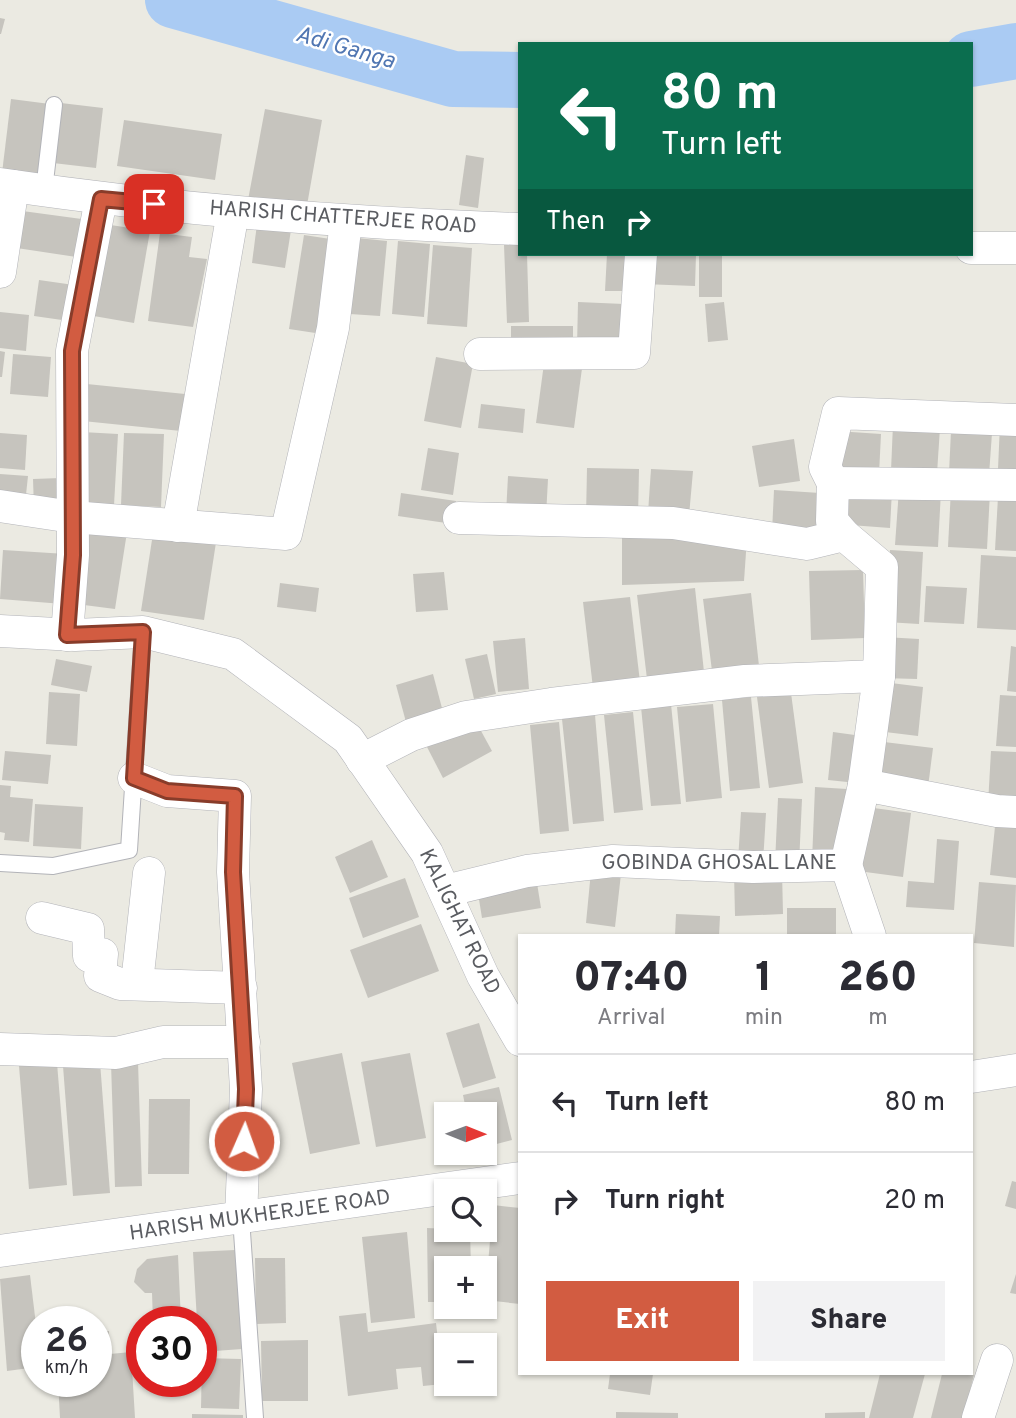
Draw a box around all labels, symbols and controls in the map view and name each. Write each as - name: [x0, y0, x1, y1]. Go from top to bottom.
- water label: Adi Ganga: [292, 21, 398, 77]
- text: 80 m: [661, 65, 778, 127]
- icon: left: [546, 70, 637, 161]
- text: Turn left: [661, 126, 782, 166]
- pin: [124, 174, 184, 234]
- icon: arrive: [135, 185, 173, 223]
- street label: HARISH CHATTERJEE ROAD: [208, 195, 478, 241]
- icon: right: [619, 203, 657, 241]
- text: Then: [546, 206, 605, 239]
- street label: KALIGHAT ROAD: [412, 845, 506, 999]
- street label: GOBINDA GHOSAL LANE: [601, 850, 837, 877]
- text: 07:40: [573, 953, 689, 1006]
- text: 1: [755, 953, 772, 1006]
- text: 260: [838, 953, 918, 1006]
- text: Arrival: [597, 1004, 666, 1033]
- text: min: [745, 1004, 783, 1033]
- text: m: [868, 1004, 888, 1033]
- icon: left: [546, 1084, 584, 1122]
- text: Turn left: [605, 1087, 709, 1120]
- text: 80 m: [885, 1087, 945, 1120]
- north arrow: [434, 1102, 497, 1166]
- map controls: [434, 1102, 497, 1396]
- position arrow: [207, 1104, 281, 1178]
- button: search: [434, 1179, 497, 1242]
- icon: right: [546, 1182, 584, 1220]
- street label: HARISH MUKHERJEE ROAD: [128, 1184, 392, 1248]
- text: Turn right: [605, 1185, 725, 1218]
- text: 20 m: [884, 1185, 945, 1218]
- button: +: [434, 1256, 497, 1319]
- button: Exit: [546, 1281, 739, 1361]
- button: Share: [753, 1281, 945, 1361]
- speed limit sign: 30: [126, 1306, 217, 1397]
- text: 26: [45, 1320, 88, 1364]
- button: −: [434, 1333, 497, 1396]
- text: km/h: [45, 1357, 88, 1380]

